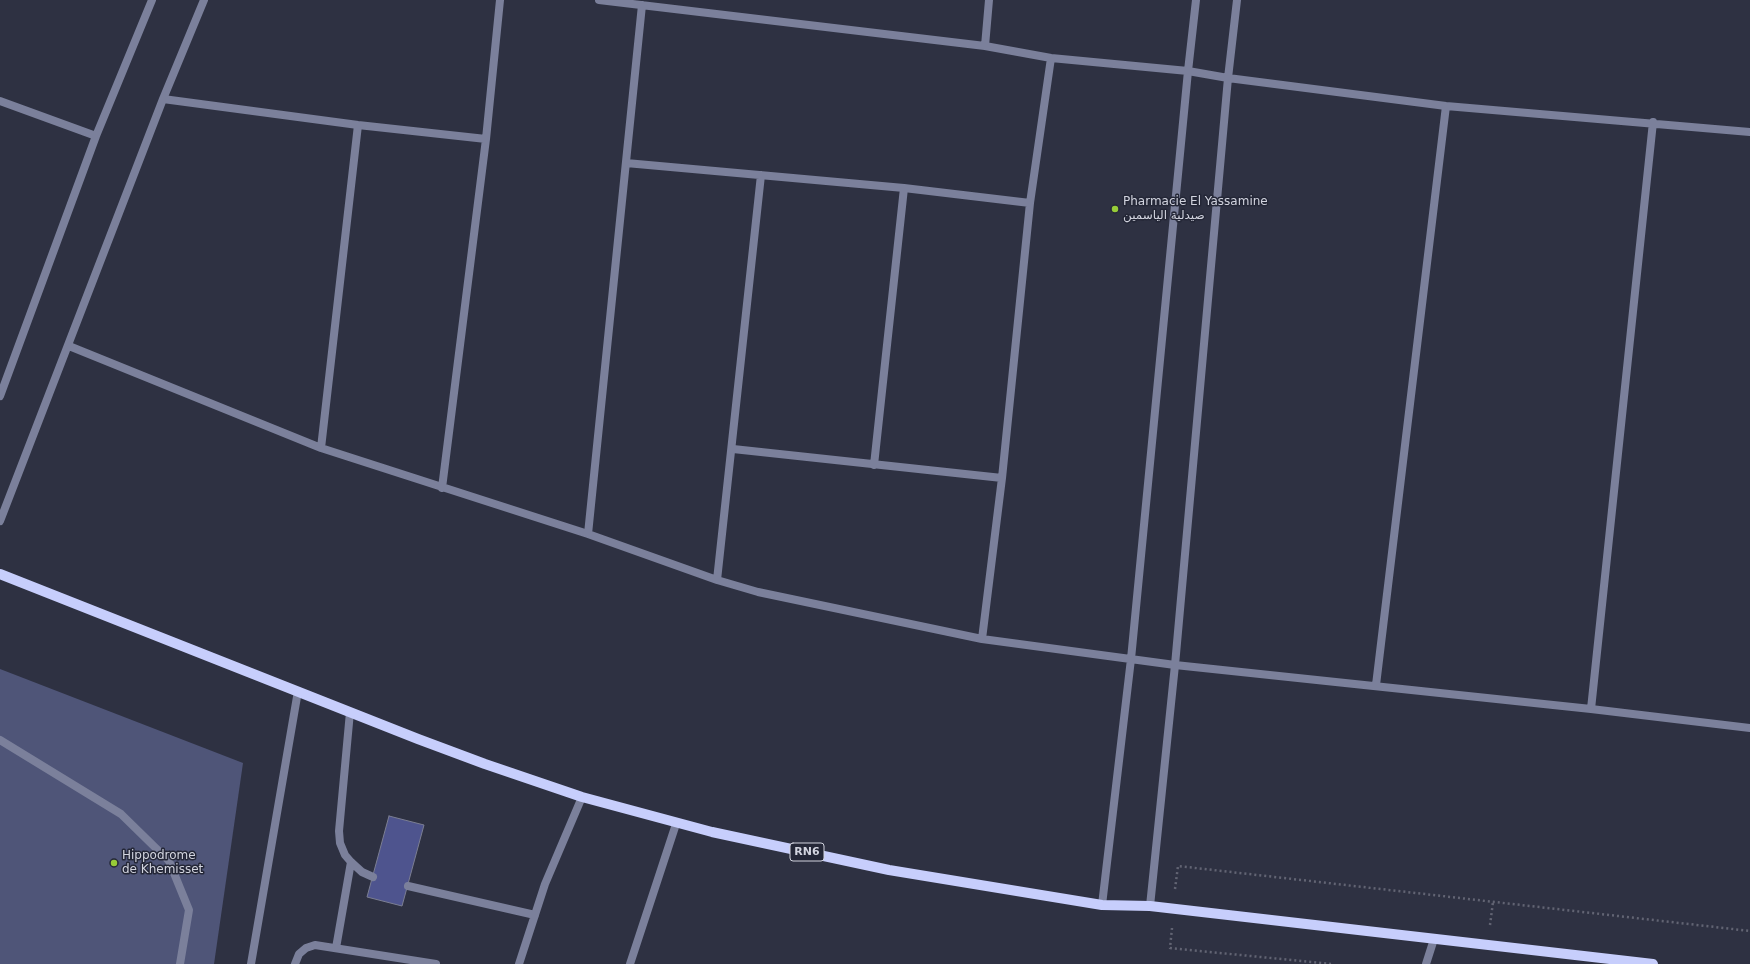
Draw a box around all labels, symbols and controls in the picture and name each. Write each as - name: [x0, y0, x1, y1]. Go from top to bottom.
- place label: Pharmacie El Yassamine صيدلية الياسمين: [1123, 195, 1268, 223]
- marker: Pharmacie El Yassamine صيدلية الياسمين: [1110, 204, 1120, 214]
- road number: RN6: [790, 843, 824, 861]
- place label: Hippodrome de Khemisset: [122, 849, 203, 877]
- marker: Hippodrome de Khemisset: [109, 858, 119, 868]

